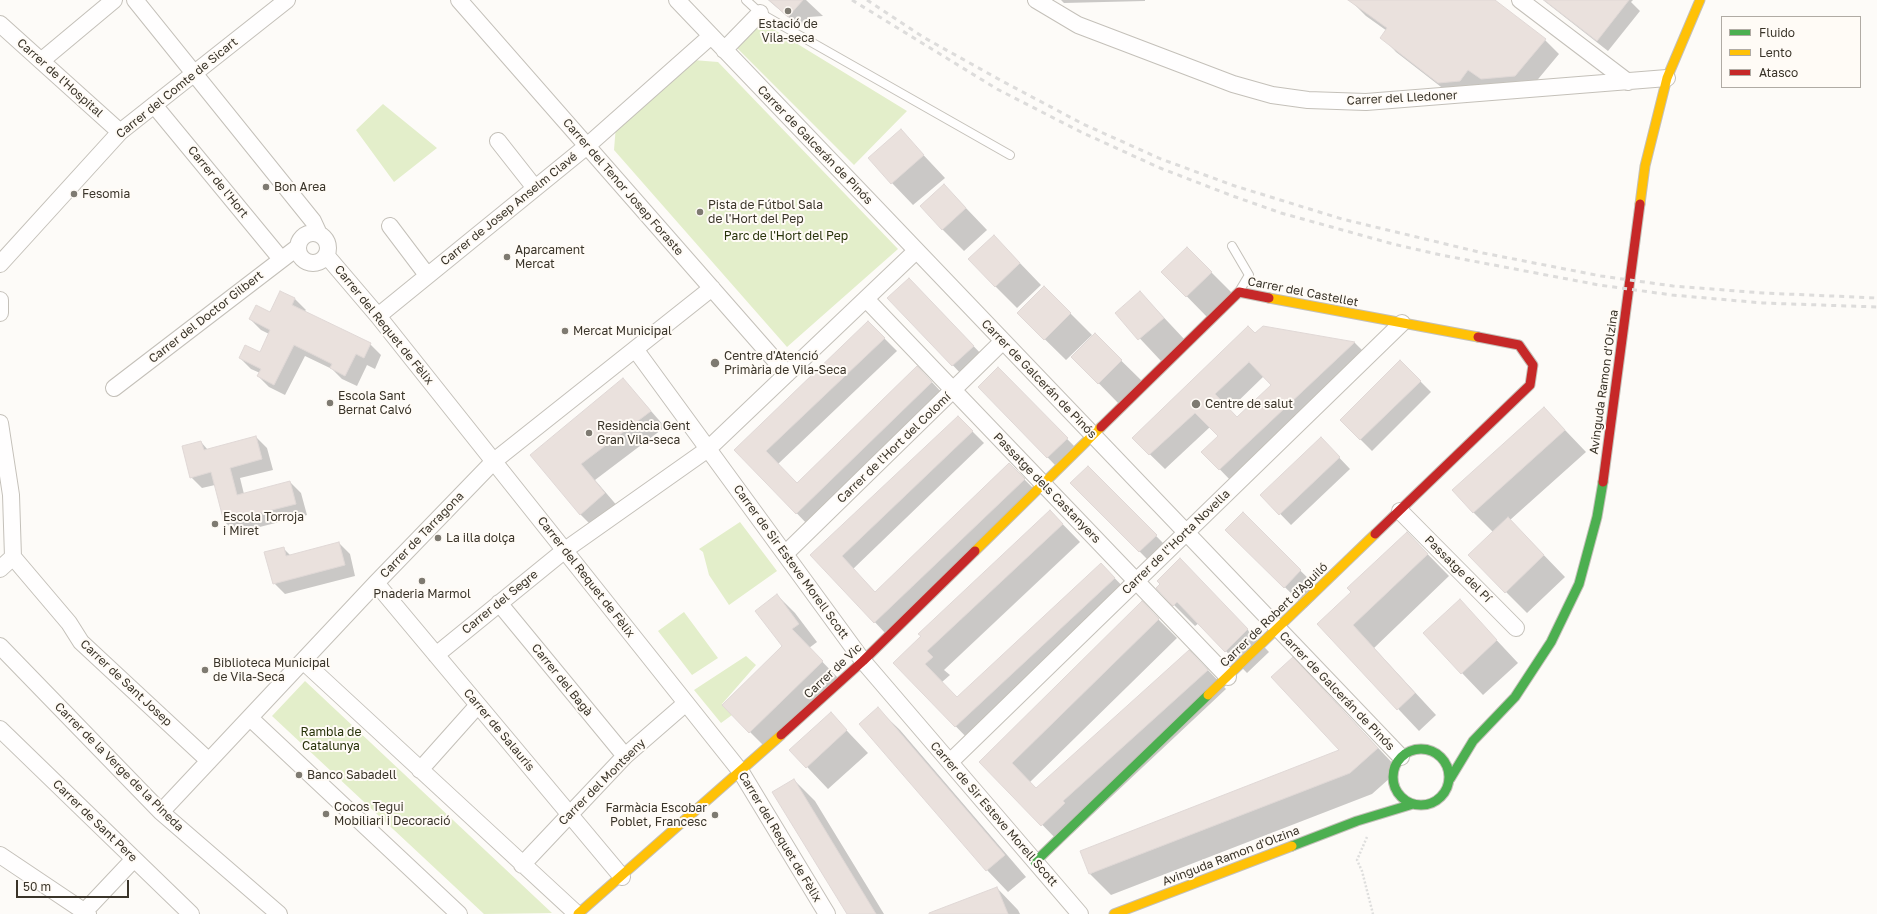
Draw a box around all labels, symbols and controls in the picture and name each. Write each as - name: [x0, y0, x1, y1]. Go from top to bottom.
- marker: Estació de Vila-seca: [783, 6, 793, 16]
- legend: [1721, 16, 1861, 88]
- place label: Estació de Vila-seca: [758, 17, 818, 45]
- text: Fluido: [1759, 25, 1795, 40]
- street label: Carrer del Comte de Sicart: [113, 35, 241, 141]
- street label: Carrer de l'Hospital: [14, 36, 106, 120]
- text: Lento: [1759, 45, 1792, 60]
- text: Atasco: [1759, 65, 1798, 80]
- street label: Carrer de Galcerán de Pinós: [754, 83, 876, 207]
- street label: Carrer del Lledoner: [1346, 88, 1458, 108]
- street label: Carrer del Tenor Josep Foraste: [560, 116, 686, 258]
- street label: Carrer de l'Hort: [185, 143, 251, 221]
- street label: Carrer de Josep Anselm Clavé: [438, 149, 580, 269]
- place label: Bon Area: [274, 180, 326, 194]
- marker: Bon Area: [261, 182, 271, 192]
- place label: Fesomia: [82, 187, 130, 201]
- marker: Fesomia: [69, 189, 79, 199]
- place label: Pista de Fútbol Sala de l'Hort del Pep: [708, 198, 823, 226]
- marker: Pista de Fútbol Sala de l'Hort del Pep: [695, 207, 705, 217]
- park label: Parc de l'Hort del Pep: [724, 229, 848, 243]
- place label: Aparcament Mercat: [515, 243, 585, 271]
- marker: Aparcament Mercat: [502, 252, 512, 262]
- street label: Carrer del Requet de Fèlix: [331, 262, 437, 388]
- street label: Carrer del Doctor Gilbert: [146, 268, 266, 366]
- street label: Carrer del Castellet: [1246, 274, 1360, 310]
- street label: Avinguda Ramon d'Olzina: [1587, 309, 1621, 455]
- street label: Carrer de Galcerán de Pinós: [978, 317, 1100, 441]
- place label: Mercat Municipal: [573, 324, 672, 338]
- marker: Mercat Municipal: [560, 326, 570, 336]
- place label: Centre d'Atenció Primària de Vila-Seca: [724, 349, 847, 377]
- marker: Centre d'Atenció Primària de Vila-Seca: [709, 357, 721, 369]
- place label: Escola Sant Bernat Calvó: [338, 389, 412, 417]
- street label: Carrer de l'Hort del Colomí: [834, 390, 954, 506]
- place label: Centre de salut: [1205, 397, 1293, 411]
- marker: Escola Sant Bernat Calvó: [325, 398, 335, 408]
- marker: Centre de salut: [1190, 398, 1202, 410]
- place label: Residència Gent Gran Vila-seca: [597, 419, 690, 447]
- marker: Residència Gent Gran Vila-seca: [584, 428, 594, 438]
- street label: Passatge dels Castanyers: [990, 430, 1104, 546]
- street label: Carrer de Sir Esteve Morell Scott: [730, 482, 852, 642]
- street label: Carrer de l''Horta Novella: [1119, 487, 1233, 597]
- street label: Carrer de Tarragona: [377, 489, 467, 581]
- place label: Escola Torroja i Miret: [223, 510, 304, 538]
- street label: Carrer del Requet de Fèlix: [534, 514, 638, 640]
- marker: Escola Torroja i Miret: [210, 519, 220, 529]
- place label: La illa dolça: [446, 531, 515, 545]
- marker: La illa dolça: [433, 533, 443, 543]
- street label: Passatge del Pí: [1422, 533, 1494, 605]
- street label: Carrer de Robert d'Aguiló: [1217, 560, 1331, 670]
- street label: Carrer del Segre: [459, 567, 541, 637]
- marker: Pnaderia Marmol: [417, 576, 427, 586]
- place label: Pnaderia Marmol: [373, 587, 471, 601]
- street label: Carrer de Galcerán de Pinós: [1276, 629, 1398, 753]
- street label: Carrer de Sant Josep: [77, 637, 175, 729]
- street label: Carrer del Bagà: [528, 641, 596, 719]
- street label: Carrer de Vic: [801, 641, 865, 701]
- place label: Biblioteca Municipal de Vila-Seca: [213, 656, 330, 684]
- marker: Biblioteca Municipal de Vila-Seca: [200, 665, 210, 675]
- street label: Carrer de Salauris: [460, 686, 538, 774]
- street label: Carrer de la Verge de la Pineda: [52, 700, 186, 834]
- park label: Rambla de Catalunya: [301, 725, 361, 753]
- street label: Carrer del Montseny: [556, 736, 648, 828]
- street label: Carrer de Sir Esteve Morell Scott: [927, 739, 1061, 889]
- place label: Banco Sabadell: [307, 768, 397, 782]
- street label: Carrer del Requet de Fèlix: [735, 769, 825, 905]
- marker: Banco Sabadell: [294, 770, 304, 780]
- street label: Carrer de Sant Pere: [50, 777, 140, 865]
- place label: Cocos Tegui Mobiliari i Decoració: [334, 800, 450, 828]
- place label: Farmàcia Escobar Poblet, Francesc: [605, 801, 707, 829]
- marker: Cocos Tegui Mobiliari i Decoració: [321, 809, 331, 819]
- marker: Farmàcia Escobar Poblet, Francesc: [710, 810, 720, 820]
- street label: Avinguda Ramon d'Olzina: [1160, 823, 1302, 889]
- scale bar: [18, 872, 131, 898]
- text: 50 m: [23, 879, 51, 894]

